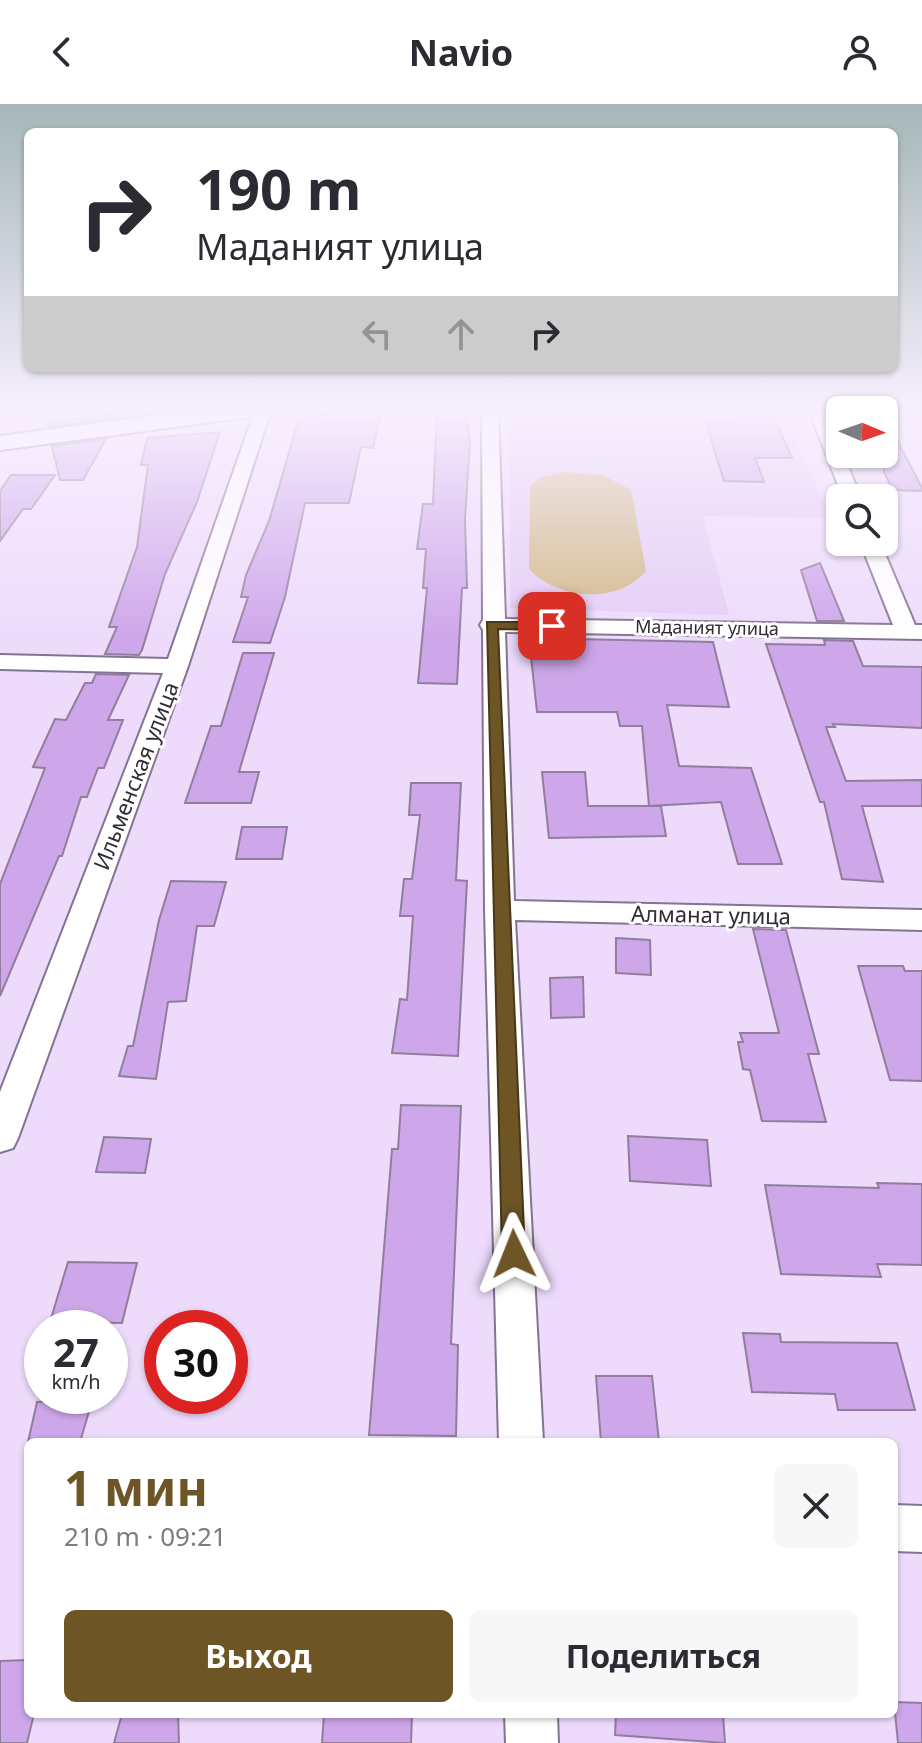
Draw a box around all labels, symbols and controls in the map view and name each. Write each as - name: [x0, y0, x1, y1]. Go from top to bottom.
- text: Navio: [409, 28, 513, 77]
- icon: back: [40, 30, 84, 74]
- icon: person: [838, 30, 882, 74]
- text: 190 m: [196, 150, 361, 226]
- icon: right: [64, 160, 168, 264]
- text: Маданият улица: [196, 222, 484, 271]
- icon: left: [355, 312, 399, 356]
- icon: ahead: [439, 312, 483, 356]
- icon: right: [523, 312, 567, 356]
- north arrow: [826, 396, 898, 468]
- map controls: [826, 396, 898, 556]
- button: search: [826, 484, 898, 556]
- pin: [518, 592, 586, 660]
- icon: arrive: [530, 604, 574, 648]
- street label: Маданият улица: [635, 614, 779, 640]
- street label: Ильменская улица: [85, 677, 185, 874]
- street label: Алманат улица: [631, 898, 791, 930]
- position arrow: [472, 1212, 556, 1296]
- speed limit sign: 30: [144, 1310, 248, 1414]
- text: 27: [53, 1324, 99, 1379]
- text: km/h: [51, 1368, 101, 1395]
- text: 1 мин: [64, 1455, 208, 1520]
- button: close: [774, 1464, 858, 1548]
- text: 210 m · 09:21: [64, 1518, 227, 1554]
- button: Выход: [64, 1610, 453, 1702]
- button: Поделиться: [469, 1610, 858, 1702]

